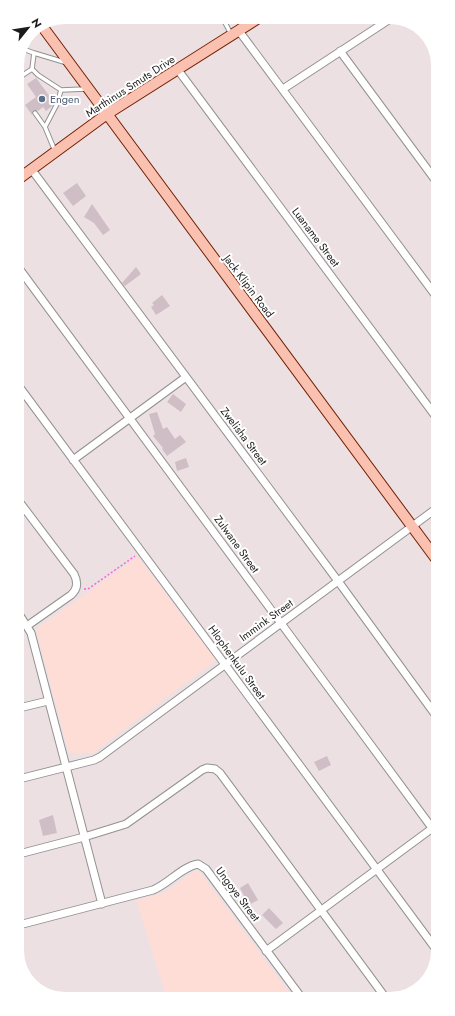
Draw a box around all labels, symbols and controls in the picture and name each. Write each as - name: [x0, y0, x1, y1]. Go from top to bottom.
- north arrow: [8, 8, 48, 48]
- text: N: [28, 15, 46, 31]
- street label: Marthinus Smuts Drive: [82, 51, 178, 121]
- place label: Engen: [50, 91, 80, 107]
- marker: Engen: [37, 94, 47, 104]
- street label: Luaname Street: [288, 204, 344, 270]
- street label: Jack Klipin Road: [219, 250, 278, 321]
- street label: Zwelisha Street: [217, 404, 271, 469]
- street label: Zulwane Street: [211, 512, 264, 576]
- street label: Immink Street: [236, 595, 296, 645]
- street label: Hlophenkulu Street: [205, 622, 270, 703]
- street label: Ungoye Street: [212, 863, 264, 925]

